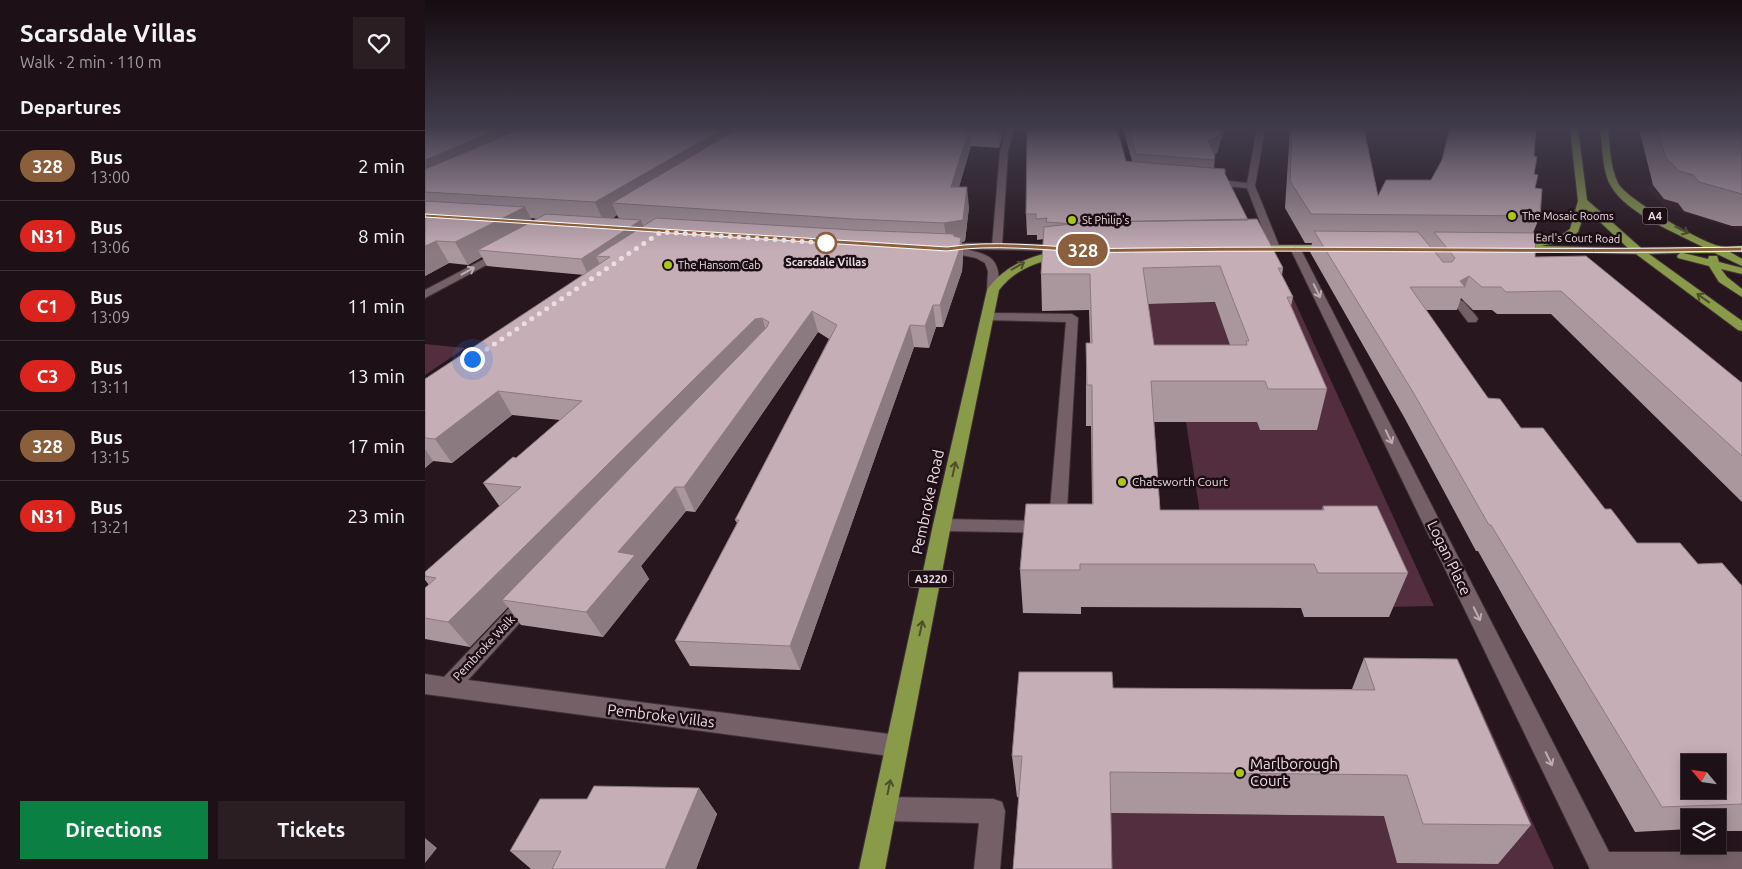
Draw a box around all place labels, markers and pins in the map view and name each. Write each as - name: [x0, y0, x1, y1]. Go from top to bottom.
- marker: The Mosaic Rooms: [1506, 210, 1518, 222]
- place label: The Mosaic Rooms: [1522, 210, 1614, 222]
- marker: St Philip's: [1066, 214, 1078, 226]
- place label: St Philip's: [1082, 214, 1130, 226]
- marker: Scarsdale Villas: [815, 232, 837, 254]
- place label: Scarsdale Villas: [785, 256, 867, 268]
- marker: The Hansom Cab: [662, 259, 674, 271]
- place label: The Hansom Cab: [678, 259, 761, 271]
- place label: Chatsworth Court: [1132, 475, 1228, 488]
- marker: Chatsworth Court: [1116, 476, 1128, 488]
- place label: Marlborough Court: [1250, 755, 1338, 789]
- marker: Marlborough Court: [1234, 767, 1246, 779]

